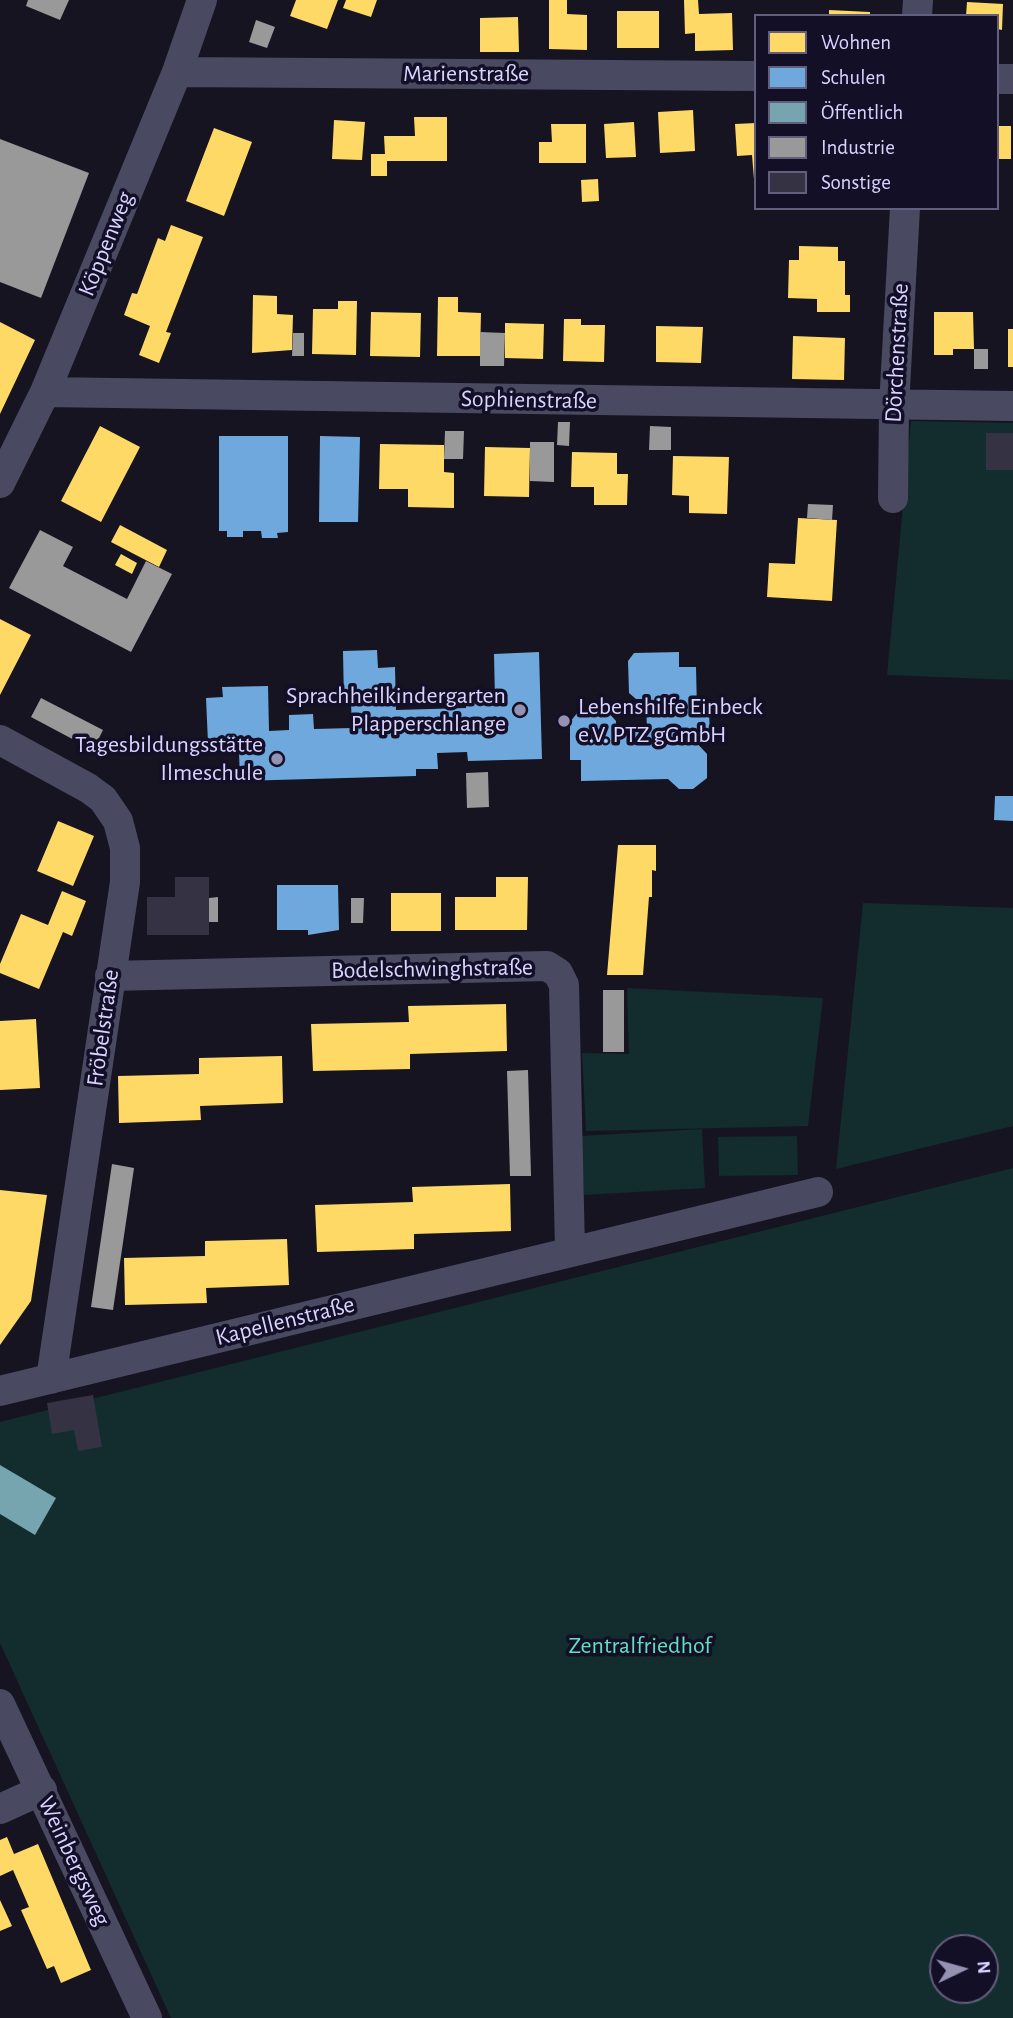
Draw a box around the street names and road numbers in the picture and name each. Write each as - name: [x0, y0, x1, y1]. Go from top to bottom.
- street label: Marienstraße: [403, 60, 529, 88]
- street label: Köppenweg: [72, 188, 140, 300]
- street label: Dörchenstraße: [879, 283, 915, 423]
- street label: Sophienstraße: [461, 384, 597, 416]
- street label: Bodelschwinghstraße: [331, 953, 533, 985]
- street label: Fröbelstraße: [81, 968, 125, 1088]
- street label: Kapellenstraße: [213, 1290, 357, 1352]
- street label: Weinbergsweg: [31, 1792, 117, 1930]

